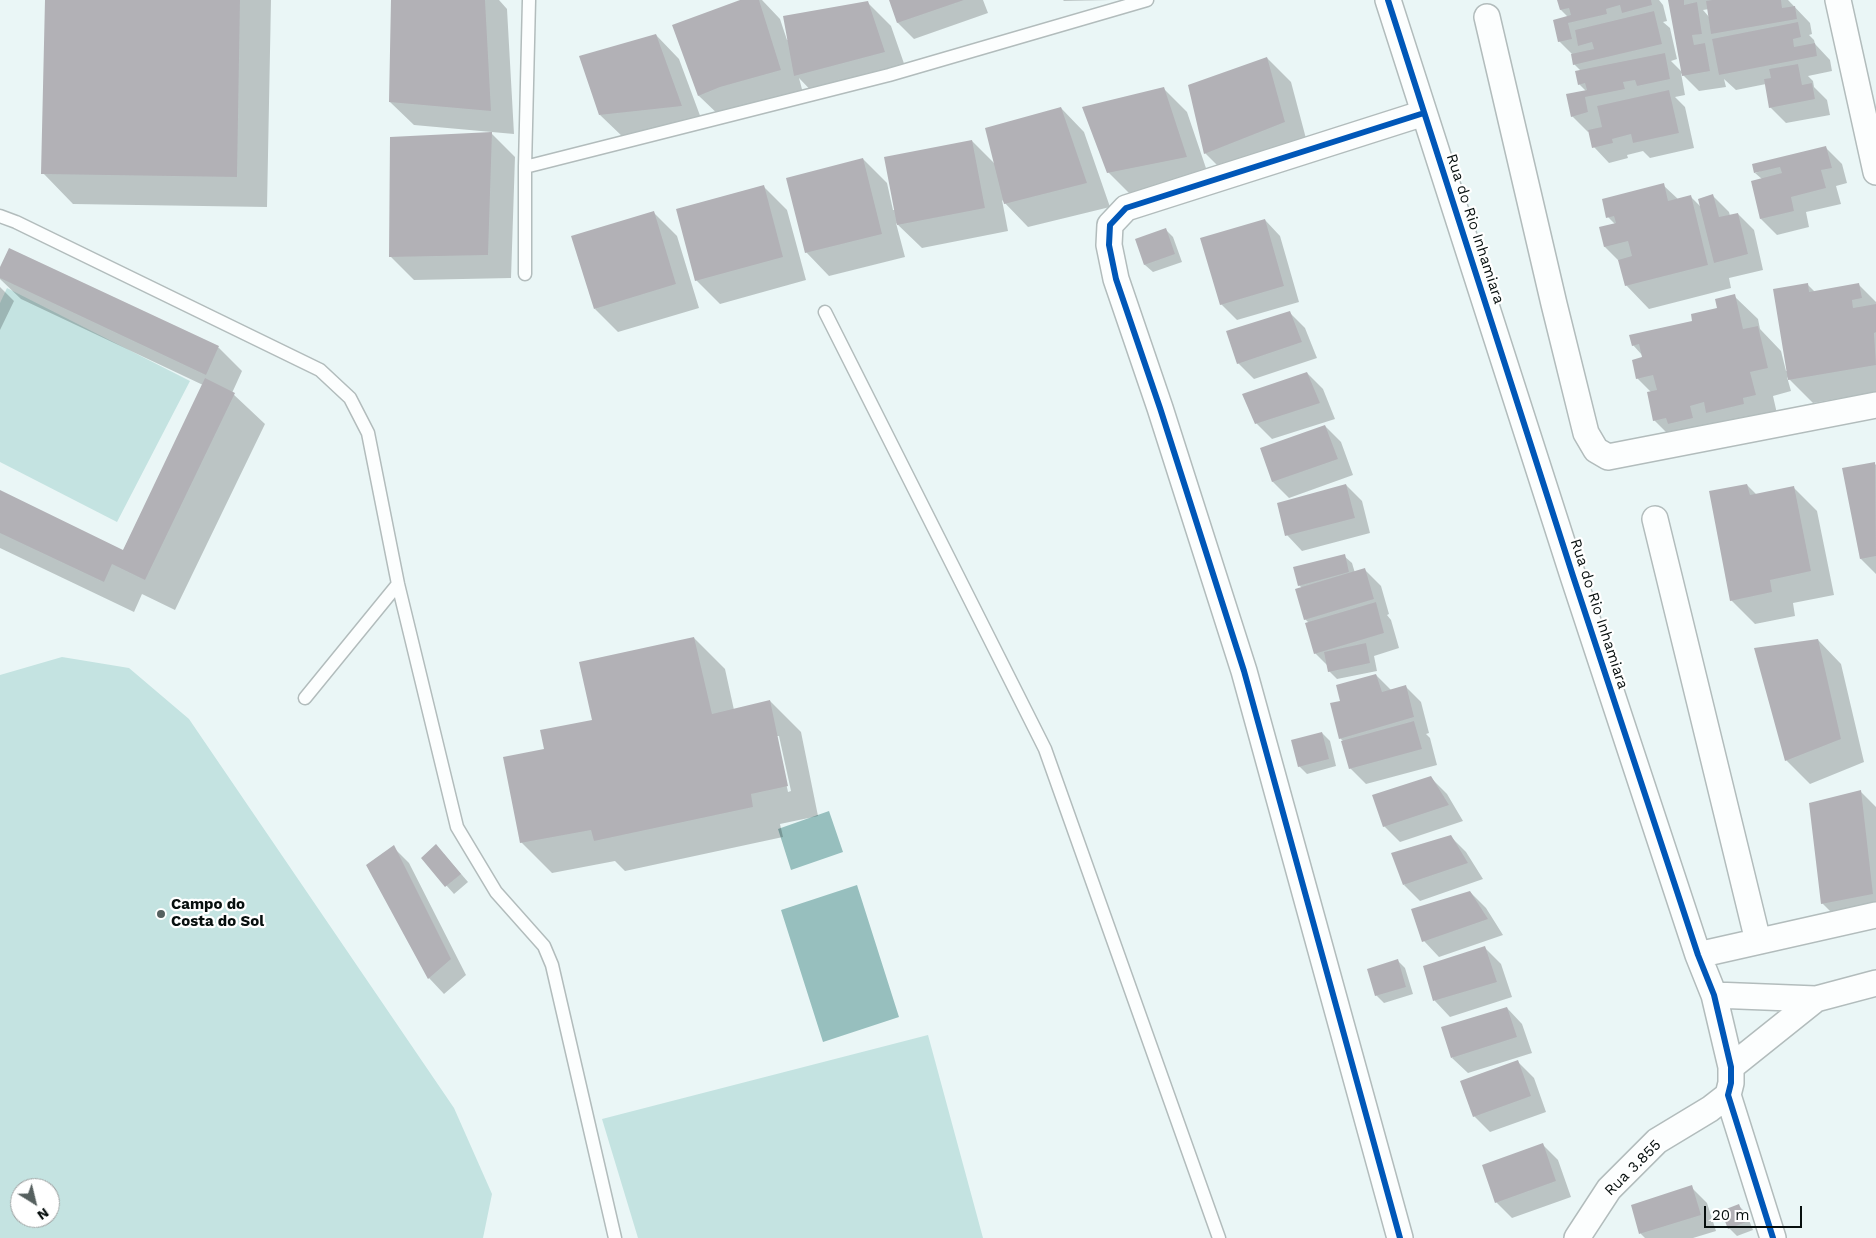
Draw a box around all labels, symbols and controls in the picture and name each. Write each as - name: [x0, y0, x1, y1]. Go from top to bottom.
- street label: Rua do Rio Inhamiara: [1442, 152, 1508, 306]
- street label: Rua do Rio Inhamiara: [1566, 537, 1632, 691]
- place label: Campo do Costa do Sol: [171, 896, 264, 931]
- marker: Campo do Costa do Sol: [155, 908, 167, 920]
- street label: Rua 3.855: [1601, 1136, 1665, 1200]
- north arrow: [10, 1178, 60, 1228]
- scale bar: [1706, 1196, 1804, 1228]
- text: N: [34, 1205, 52, 1224]
- text: 20 m: [1712, 1206, 1750, 1224]

